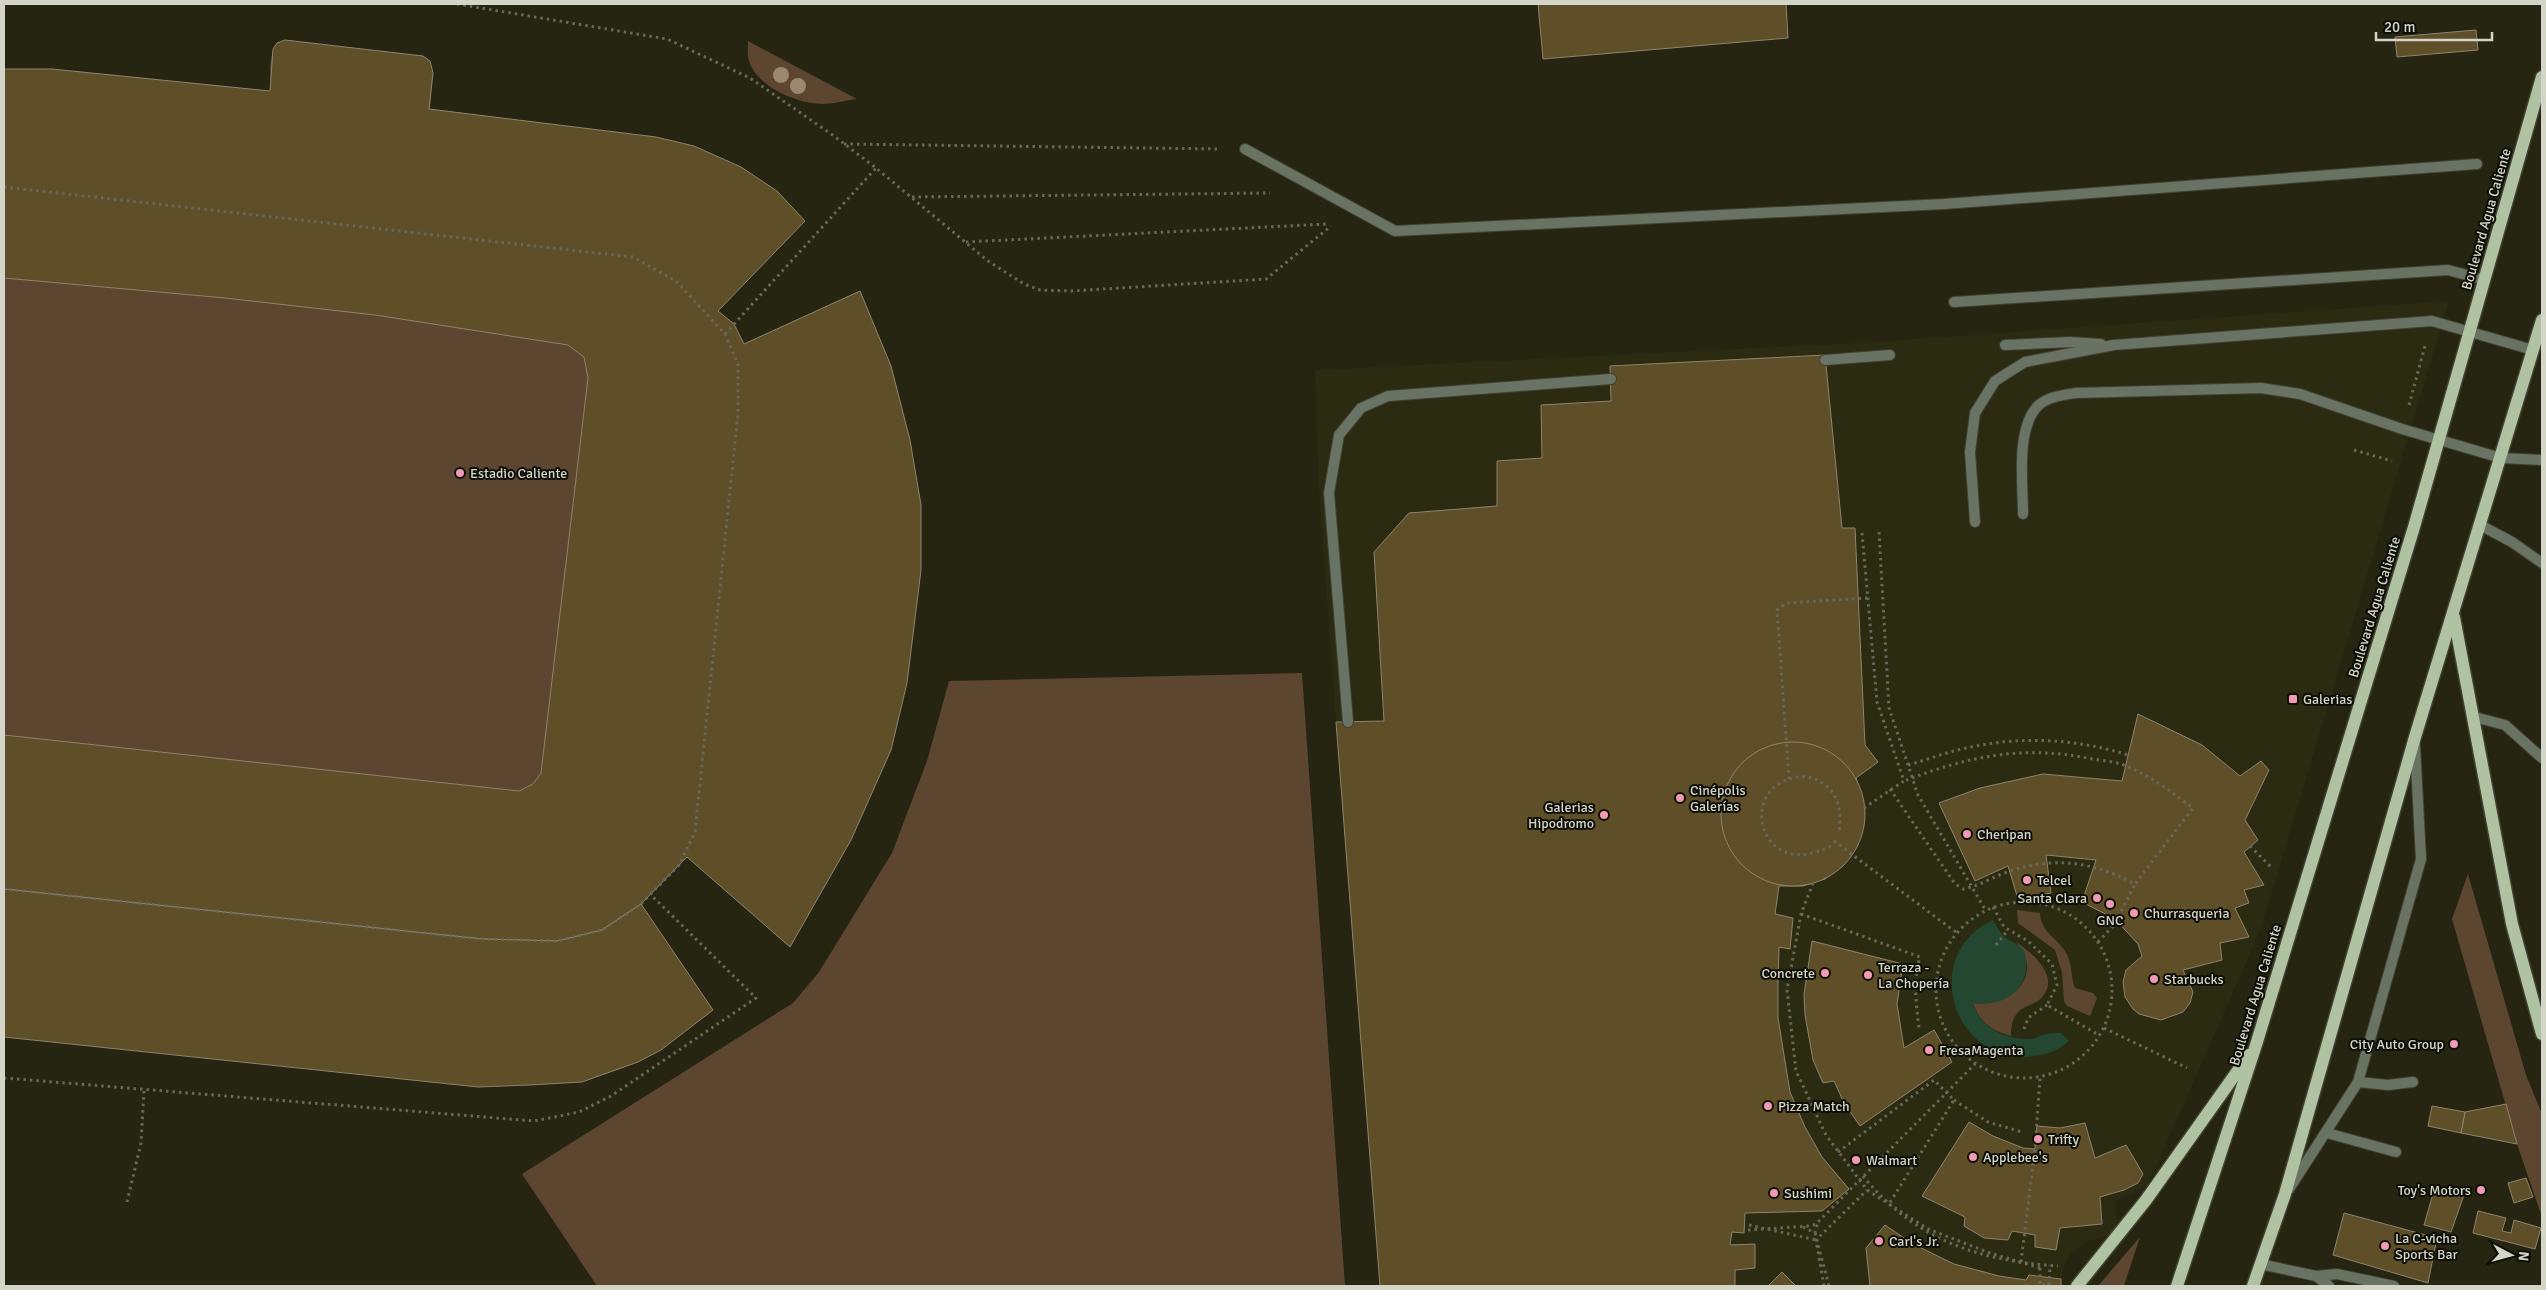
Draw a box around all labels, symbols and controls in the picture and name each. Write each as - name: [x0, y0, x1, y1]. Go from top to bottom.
- scale bar: [2376, 10, 2492, 42]
- text: 20 m: [2384, 18, 2415, 36]
- street label: Boulevard Agua Caliente: [2458, 146, 2515, 292]
- place label: Estadio Caliente: [470, 465, 567, 482]
- marker: Estadio Caliente: [454, 467, 466, 479]
- street label: Boulevard Agua Caliente: [2345, 535, 2404, 680]
- place label: Galerias: [2303, 691, 2353, 708]
- marker: Galerias: [2287, 693, 2299, 705]
- place label: Cinépolis Galerías: [1690, 782, 1746, 815]
- marker: Cinépolis Galerías: [1674, 792, 1686, 804]
- place label: Galerias Hipodromo: [1528, 799, 1594, 832]
- marker: Galerias Hipodromo: [1598, 809, 1610, 821]
- place label: Cheripan: [1977, 826, 2031, 843]
- marker: Cheripan: [1961, 828, 1973, 840]
- place label: Telcel: [2037, 872, 2071, 889]
- marker: Telcel: [2021, 874, 2033, 886]
- place label: Santa Clara: [2018, 890, 2087, 907]
- marker: Santa Clara: [2091, 892, 2103, 904]
- marker: GNC: [2104, 898, 2116, 910]
- place label: Churrasqueria: [2144, 905, 2229, 922]
- marker: Churrasqueria: [2128, 907, 2140, 919]
- place label: GNC: [2097, 912, 2123, 929]
- street label: Boulevard Agua Caliente: [2226, 923, 2285, 1068]
- place label: Terraza - La Chopería: [1878, 959, 1949, 992]
- place label: Concrete: [1761, 965, 1815, 982]
- marker: Concrete: [1819, 967, 1831, 979]
- marker: Terraza - La Chopería: [1862, 969, 1874, 981]
- place label: Starbucks: [2164, 971, 2224, 988]
- marker: Starbucks: [2148, 973, 2160, 985]
- place label: City Auto Group: [2350, 1036, 2444, 1053]
- marker: City Auto Group: [2448, 1038, 2460, 1050]
- place label: FresaMagenta: [1939, 1042, 2023, 1059]
- marker: FresaMagenta: [1923, 1044, 1935, 1056]
- place label: Pizza Match: [1778, 1098, 1850, 1115]
- marker: Pizza Match: [1762, 1100, 1774, 1112]
- place label: Trifty: [2048, 1131, 2080, 1148]
- marker: Trifty: [2032, 1133, 2044, 1145]
- place label: Applebee's: [1983, 1149, 2048, 1166]
- marker: Applebee's: [1967, 1151, 1979, 1163]
- place label: Walmart: [1866, 1152, 1917, 1169]
- marker: Walmart: [1850, 1154, 1862, 1166]
- place label: Toy's Motors: [2398, 1182, 2471, 1199]
- marker: Toy's Motors: [2475, 1184, 2487, 1196]
- place label: Sushimi: [1784, 1185, 1832, 1202]
- marker: Sushimi: [1768, 1187, 1780, 1199]
- place label: La C-vicha Sports Bar: [2395, 1230, 2459, 1263]
- north arrow: [2486, 1230, 2536, 1280]
- place label: Carl's Jr.: [1889, 1233, 1940, 1250]
- marker: Carl's Jr.: [1873, 1235, 1885, 1247]
- marker: La C-vicha Sports Bar: [2379, 1240, 2391, 1252]
- text: N: [2514, 1251, 2532, 1262]

